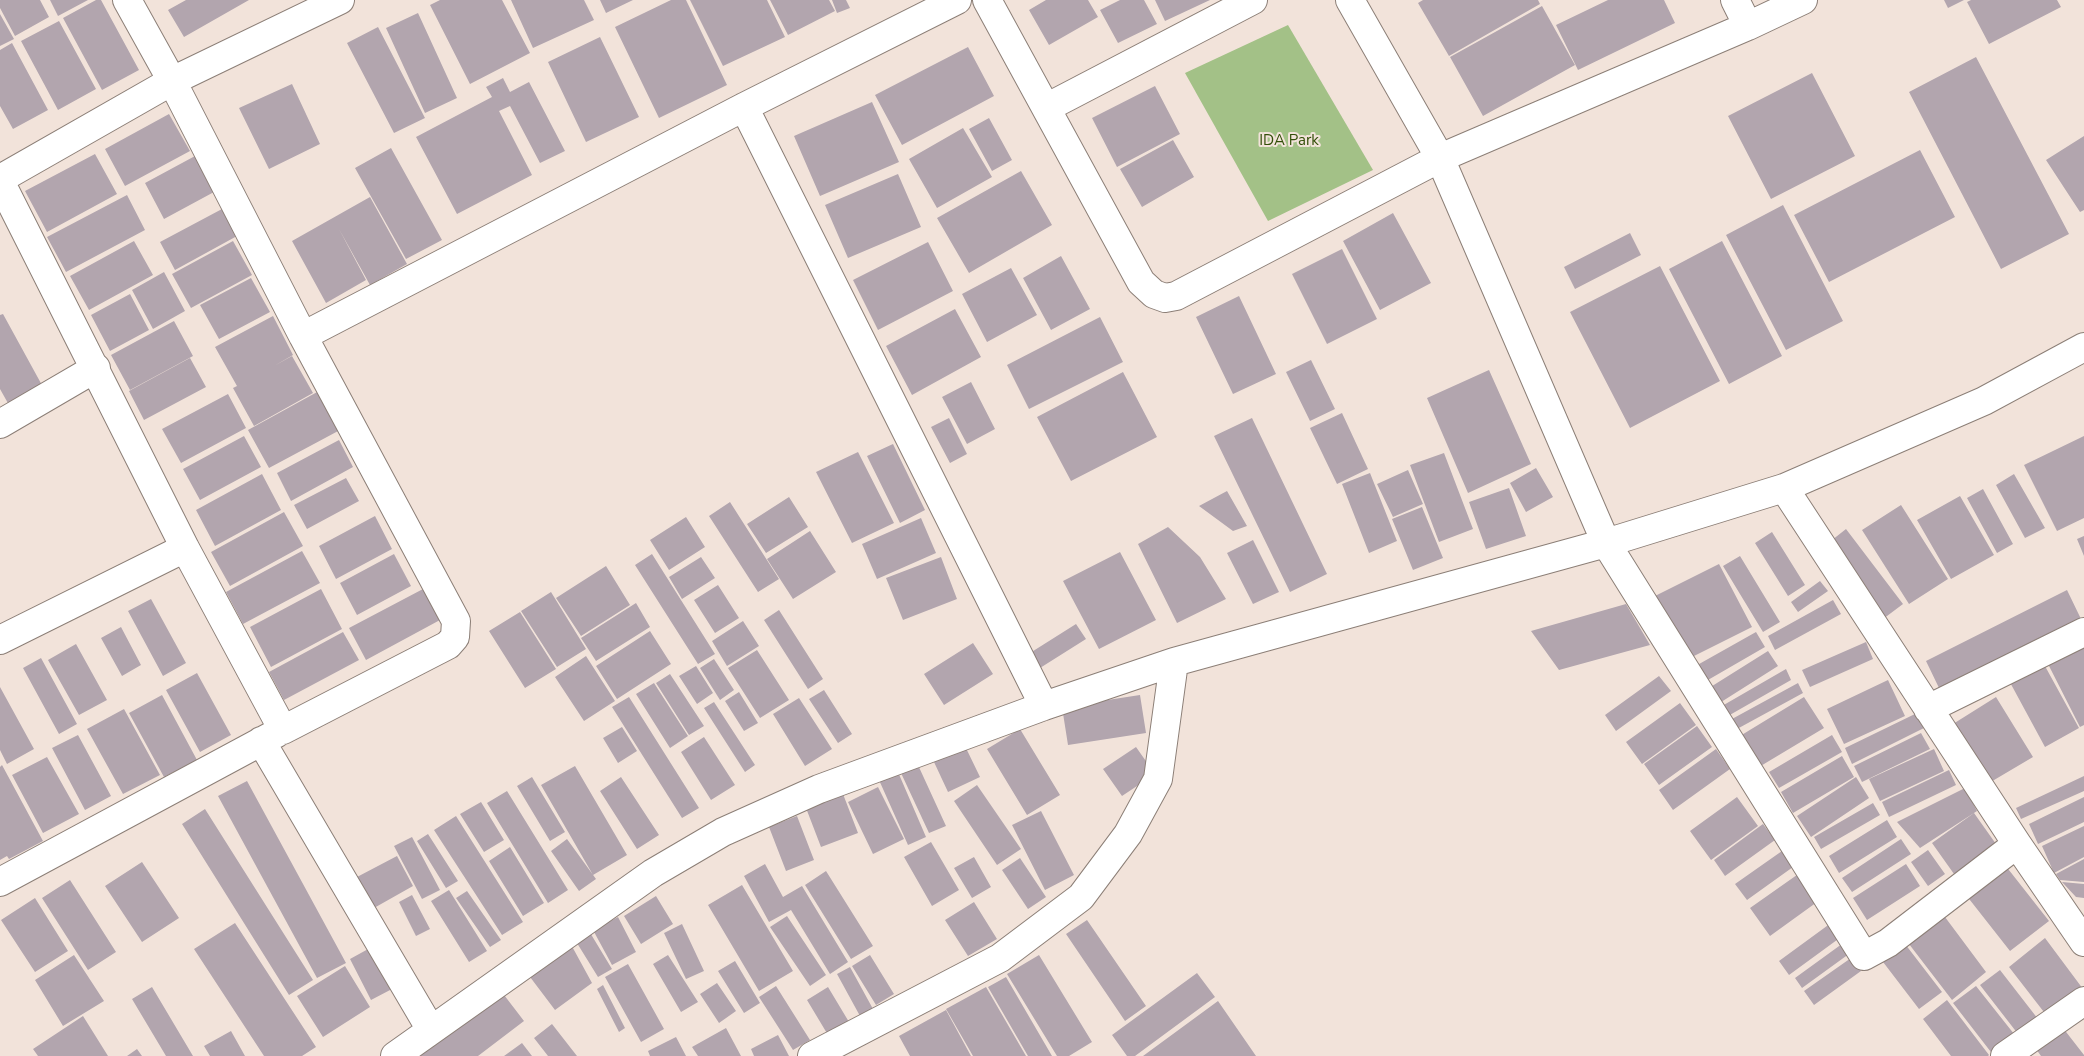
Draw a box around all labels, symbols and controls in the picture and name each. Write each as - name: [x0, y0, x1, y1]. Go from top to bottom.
- park label: IDA Park: [1259, 132, 1319, 150]

